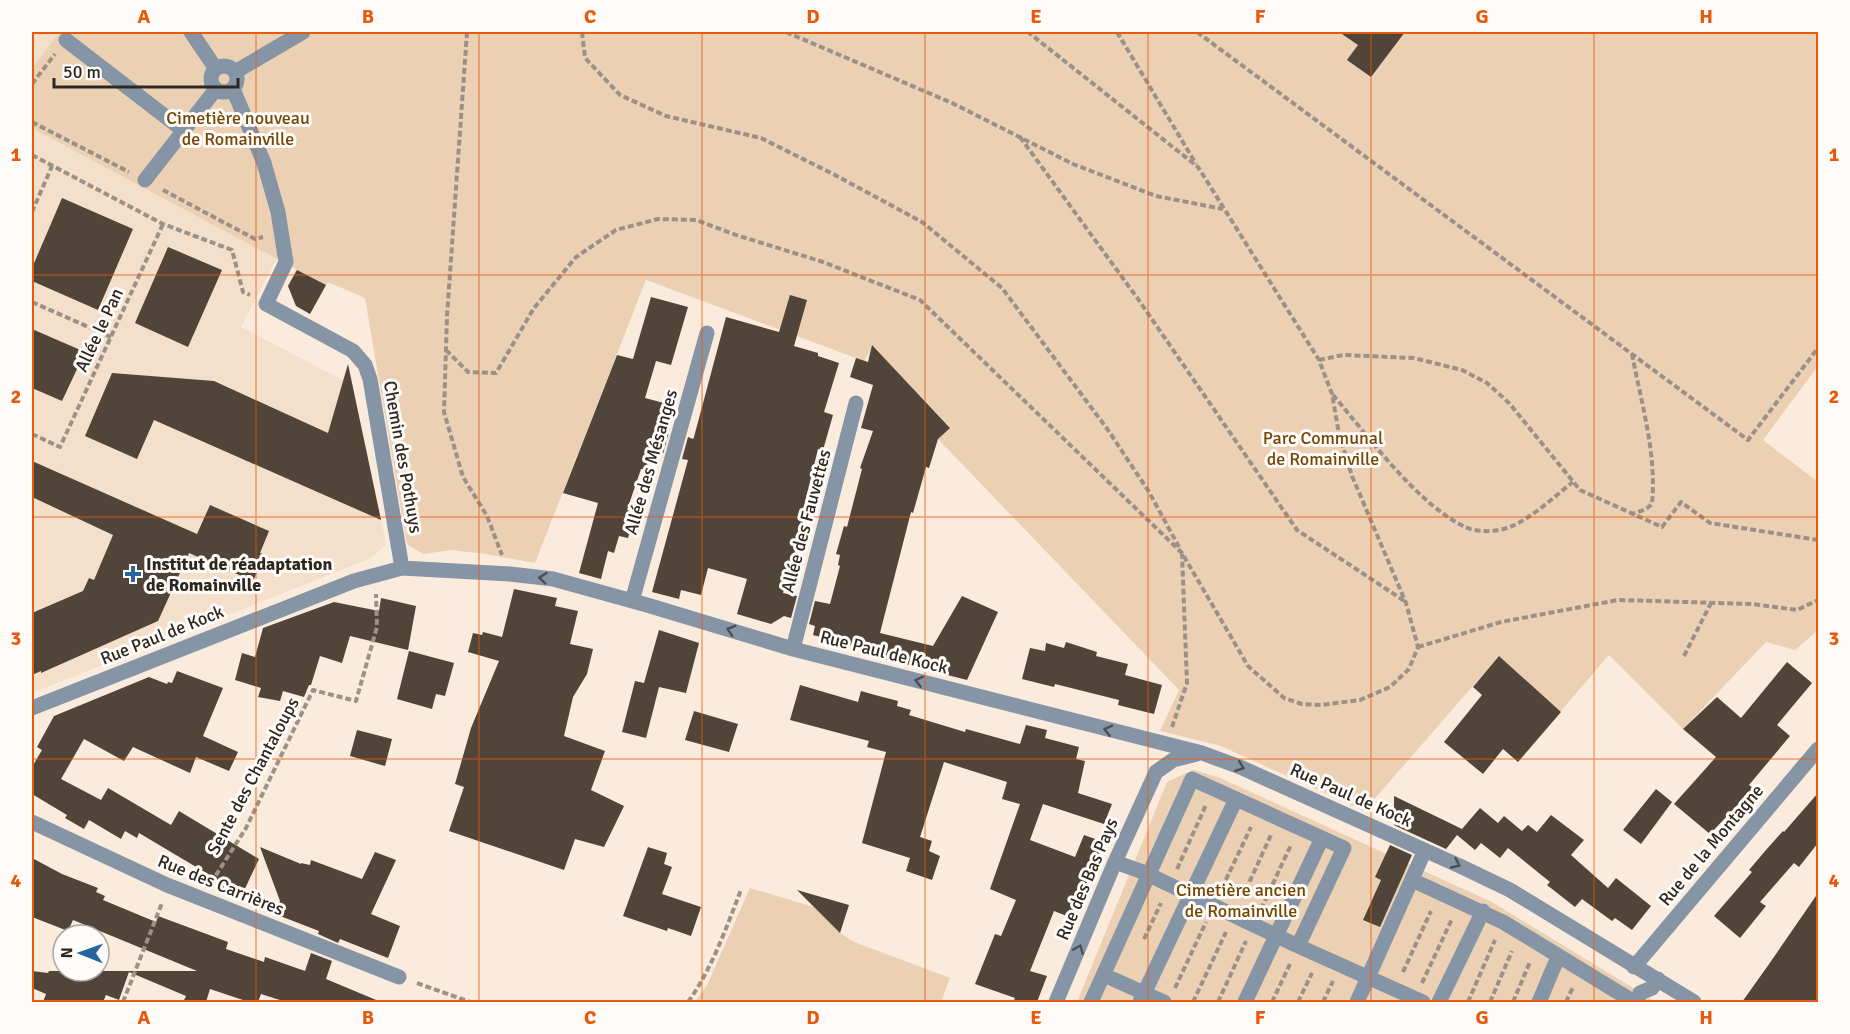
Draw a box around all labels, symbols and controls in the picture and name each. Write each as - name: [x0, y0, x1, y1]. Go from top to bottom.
- text: A: [138, 4, 151, 29]
- text: B: [362, 4, 374, 29]
- text: C: [584, 4, 596, 29]
- text: D: [806, 4, 820, 29]
- text: E: [1030, 4, 1042, 29]
- text: F: [1255, 4, 1266, 29]
- text: G: [1475, 4, 1489, 29]
- text: H: [1699, 4, 1713, 29]
- scale bar: [54, 51, 238, 89]
- text: 50 m: [63, 61, 101, 83]
- park label: Cimetière nouveau de Romainville: [166, 107, 310, 150]
- text: 1: [11, 142, 22, 167]
- text: 1: [1829, 142, 1840, 167]
- street label: Allée le Pan: [70, 285, 128, 375]
- street label: Chemin des Pothuys: [379, 379, 427, 535]
- text: 2: [11, 384, 21, 409]
- text: 2: [1829, 384, 1839, 409]
- street label: Allée des Mésanges: [620, 387, 682, 537]
- park label: Parc Communal de Romainville: [1263, 427, 1383, 470]
- street label: Allée des Fauvettes: [776, 447, 836, 595]
- place label: Institut de réadaptation de Romainville: [146, 553, 332, 596]
- marker: Institut de réadaptation de Romainville: [124, 565, 142, 583]
- one-way arrow: [538, 572, 547, 585]
- street label: Rue Paul de Kock: [97, 600, 227, 670]
- one-way arrow: [726, 625, 737, 637]
- street label: Rue Paul de Kock: [818, 625, 950, 679]
- text: 3: [11, 626, 21, 651]
- text: 3: [1829, 626, 1839, 651]
- one-way arrow: [914, 676, 925, 688]
- street label: Sente des Chantaloups: [202, 693, 304, 858]
- one-way arrow: [1103, 724, 1113, 737]
- street label: Rue Paul de Kock: [1287, 758, 1415, 832]
- one-way arrow: [1234, 760, 1245, 772]
- street label: Rue de la Montagne: [1654, 780, 1768, 910]
- street label: Rue des Bas Pays: [1051, 815, 1123, 943]
- street label: Rue des Carrières: [155, 850, 287, 920]
- one-way arrow: [1450, 857, 1461, 869]
- text: 4: [11, 868, 22, 893]
- text: 4: [1829, 868, 1840, 893]
- park label: Cimetière ancien de Romainville: [1176, 879, 1306, 922]
- north arrow: [51, 923, 111, 983]
- one-way arrow: [1072, 944, 1084, 955]
- text: N: [57, 947, 77, 958]
- text: A: [138, 1005, 151, 1030]
- text: B: [362, 1005, 374, 1030]
- text: C: [584, 1005, 596, 1030]
- text: D: [806, 1005, 820, 1030]
- text: E: [1030, 1005, 1042, 1030]
- text: F: [1255, 1005, 1266, 1030]
- text: G: [1475, 1005, 1489, 1030]
- text: H: [1699, 1005, 1713, 1030]

